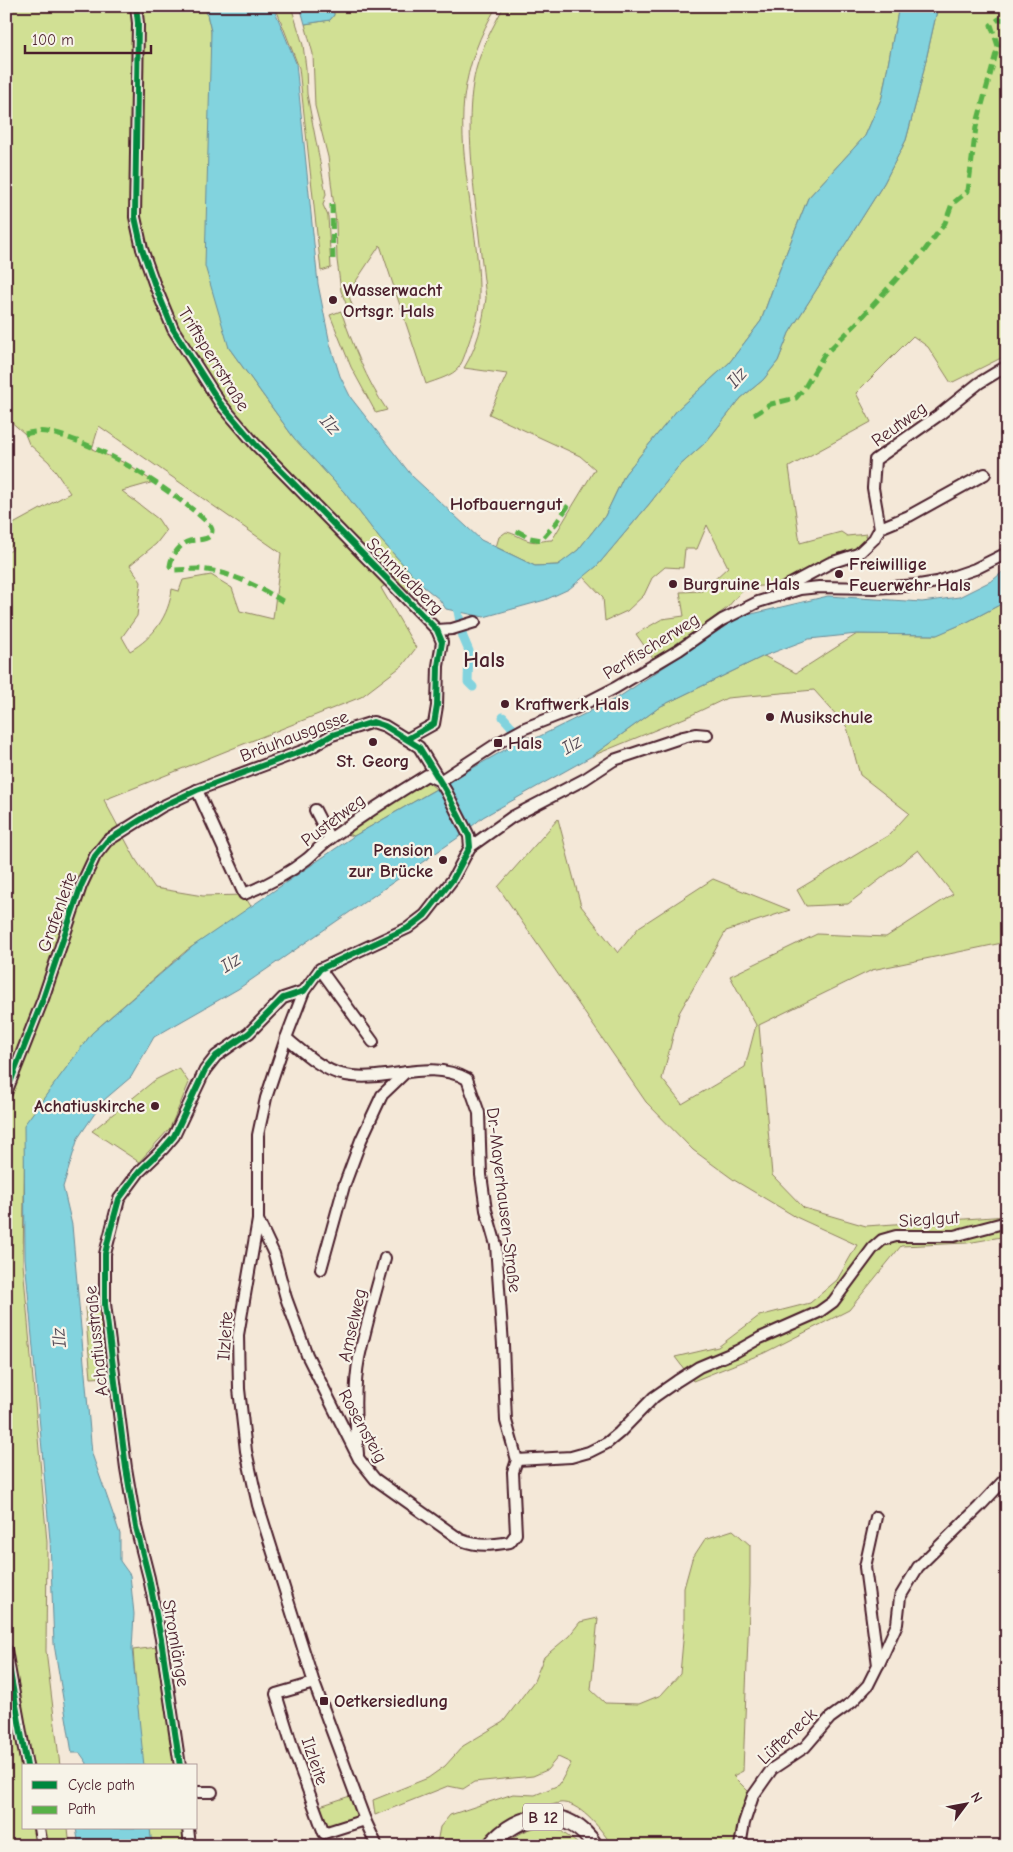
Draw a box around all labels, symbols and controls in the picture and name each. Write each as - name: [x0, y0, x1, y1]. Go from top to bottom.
- scale bar: [25, 22, 151, 54]
- text: 100 m: [32, 31, 74, 49]
- place label: Wasserwacht Ortsgr. Hals: [343, 280, 443, 322]
- marker: Wasserwacht Ortsgr. Hals: [327, 294, 339, 306]
- street label: Triftsperrstraße: [173, 304, 254, 415]
- water label: Ilz: [721, 362, 752, 393]
- street label: Reutweg: [868, 397, 931, 451]
- water label: Ilz: [315, 409, 346, 440]
- district label: Hofbauerngut: [450, 493, 563, 515]
- street label: Schmiedberg: [362, 533, 448, 619]
- place label: Freiwillige Feuerwehr Hals: [849, 554, 971, 596]
- marker: Freiwillige Feuerwehr Hals: [833, 568, 845, 580]
- place label: Burgruine Hals: [683, 574, 800, 595]
- marker: Burgruine Hals: [667, 578, 679, 590]
- street label: Perlfischerweg: [599, 609, 703, 684]
- district label: Hals: [463, 647, 505, 673]
- place label: Kraftwerk Hals: [515, 694, 629, 715]
- marker: Kraftwerk Hals: [499, 698, 511, 710]
- street label: Bräuhausgasse: [237, 706, 351, 767]
- place label: Musikschule: [780, 707, 873, 728]
- marker: Musikschule: [764, 711, 776, 723]
- water label: Ilz: [557, 730, 587, 760]
- place label: Hals: [508, 733, 542, 754]
- marker: St. Georg: [367, 736, 379, 748]
- marker: Hals: [492, 737, 504, 749]
- place label: St. Georg: [337, 751, 409, 772]
- street label: Pustetweg: [297, 790, 369, 851]
- place label: Pension zur Brücke: [349, 840, 433, 882]
- marker: Pension zur Brücke: [437, 854, 449, 866]
- street label: Grafenleite: [33, 869, 82, 955]
- water label: Ilz: [216, 948, 246, 978]
- place label: Achatiuskirche: [34, 1096, 145, 1117]
- marker: Achatiuskirche: [149, 1100, 161, 1112]
- street label: Dr.-Mayerhausen-Straße: [482, 1106, 525, 1294]
- street label: Sieglgut: [898, 1207, 961, 1232]
- street label: Achatiusstraße: [80, 1285, 113, 1397]
- street label: Amselweg: [334, 1286, 371, 1364]
- street label: Ilzleite: [213, 1311, 238, 1361]
- water label: Ilz: [47, 1326, 71, 1350]
- street label: Rosensteig: [334, 1386, 391, 1467]
- street label: Stromlänge: [158, 1598, 193, 1688]
- place label: Oetkersiedlung: [334, 1691, 448, 1712]
- marker: Oetkersiedlung: [318, 1695, 330, 1707]
- street label: Lüfteneck: [753, 1704, 821, 1769]
- street label: Ilzleite: [297, 1734, 333, 1788]
- legend: [22, 1764, 198, 1830]
- text: Cycle path: [68, 1776, 135, 1794]
- north arrow: [940, 1780, 990, 1830]
- text: N: [967, 1789, 986, 1806]
- text: Path: [68, 1800, 96, 1818]
- road number: B 12: [523, 1804, 563, 1830]

